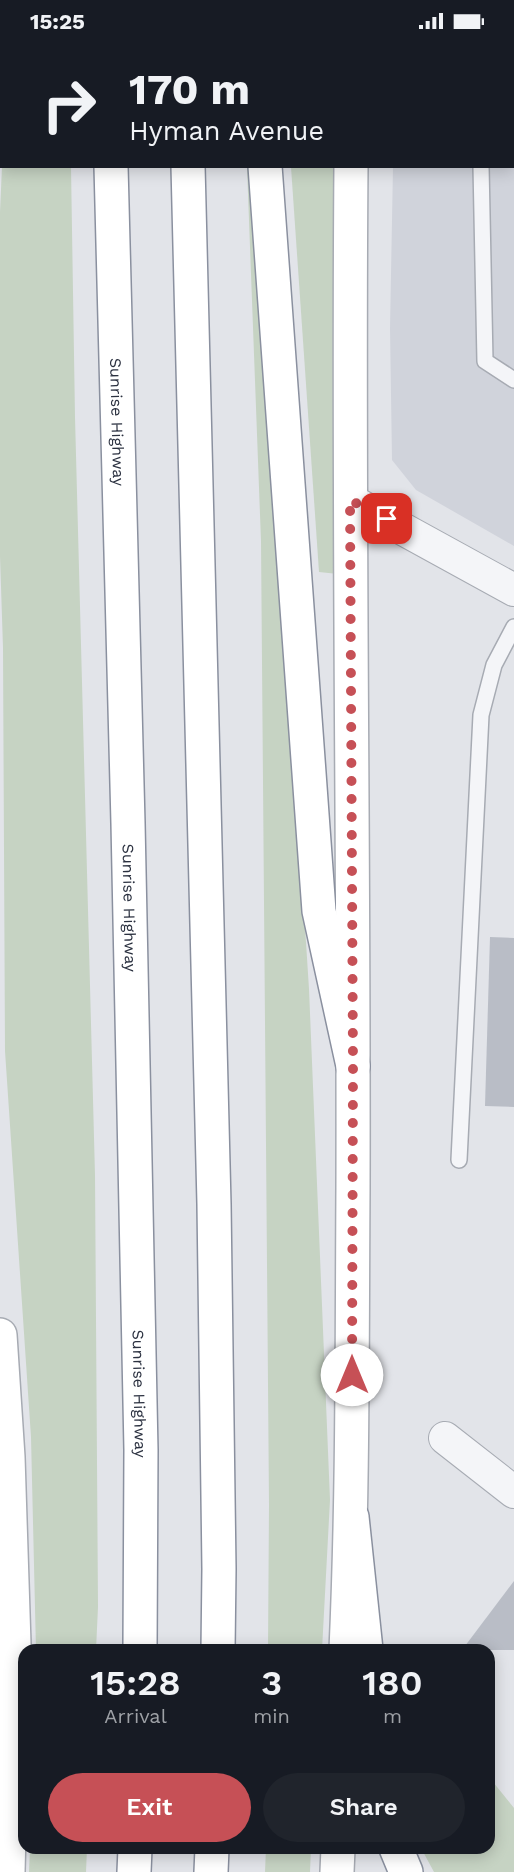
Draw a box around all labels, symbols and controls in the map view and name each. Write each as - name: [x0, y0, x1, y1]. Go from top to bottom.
- text: 15:25: [30, 9, 85, 34]
- text: 170 m: [129, 65, 250, 114]
- icon: right: [30, 66, 108, 144]
- text: Hyman Avenue: [129, 115, 324, 147]
- street label: Sunrise Highway: [106, 358, 129, 487]
- pin: [361, 493, 412, 544]
- icon: arrive: [370, 502, 403, 535]
- street label: Sunrise Highway: [119, 843, 141, 973]
- street label: Sunrise Highway: [129, 1329, 151, 1459]
- position arrow: [320, 1343, 384, 1407]
- text: 15:28: [90, 1662, 181, 1704]
- text: 3: [261, 1662, 282, 1704]
- text: 180: [362, 1662, 423, 1704]
- text: Arrival: [104, 1704, 167, 1728]
- text: min: [253, 1704, 290, 1728]
- text: m: [383, 1704, 402, 1728]
- button: Exit: [48, 1773, 251, 1842]
- button: Share: [263, 1773, 465, 1842]

